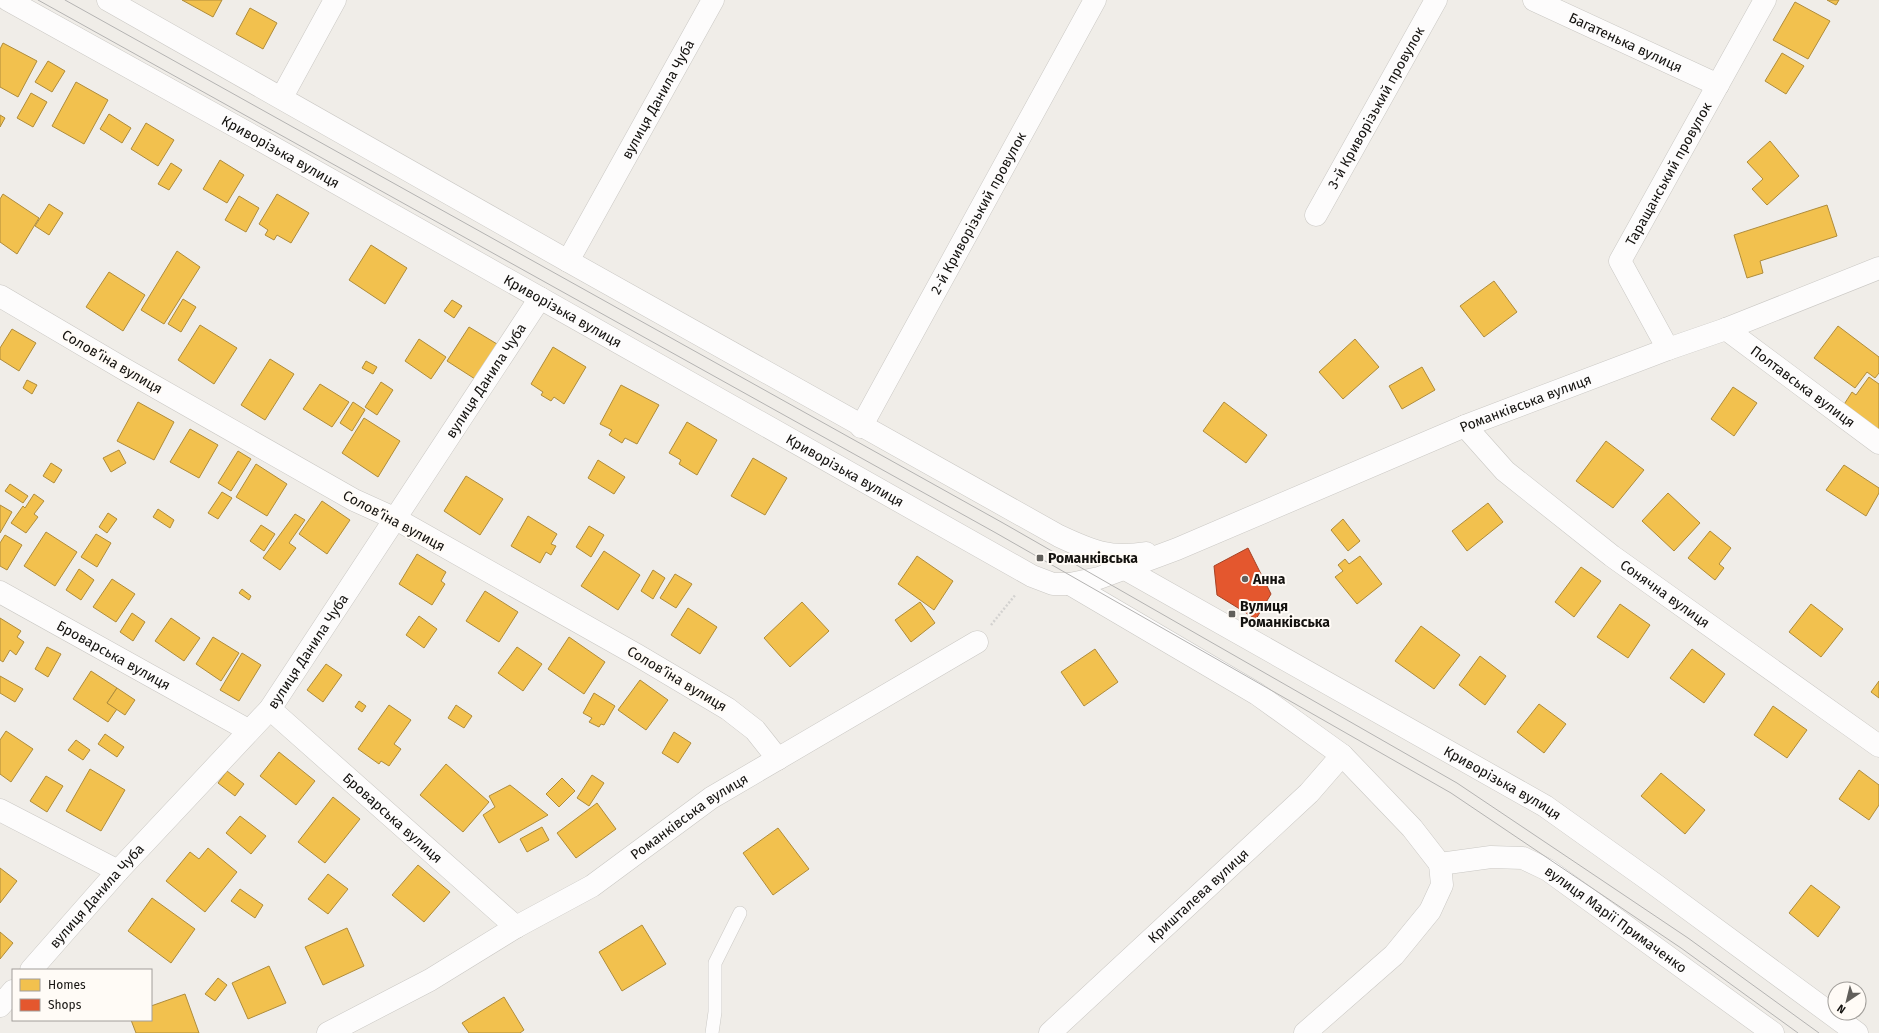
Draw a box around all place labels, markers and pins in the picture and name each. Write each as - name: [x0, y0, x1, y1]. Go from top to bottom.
- place label: Романківська: [1048, 550, 1138, 567]
- marker: Романківська: [1035, 553, 1045, 563]
- place label: Анна: [1252, 571, 1286, 588]
- marker: Анна: [1240, 574, 1250, 584]
- place label: Вулиця Романківська: [1240, 598, 1330, 631]
- marker: Вулиця Романківська: [1227, 609, 1237, 619]

